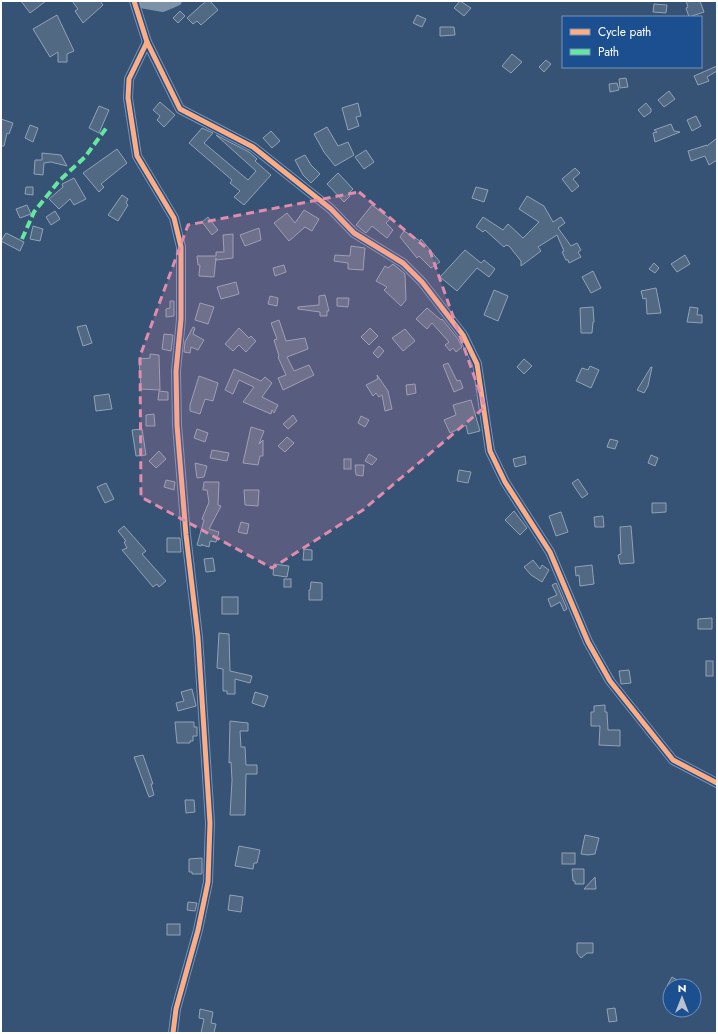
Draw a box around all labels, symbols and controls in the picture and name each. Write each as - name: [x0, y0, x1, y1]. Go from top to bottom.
- legend: [562, 16, 702, 68]
- text: Cycle path: [598, 23, 651, 41]
- text: Path: [598, 43, 619, 61]
- north arrow: [662, 978, 702, 1018]
- text: N: [678, 980, 686, 996]

